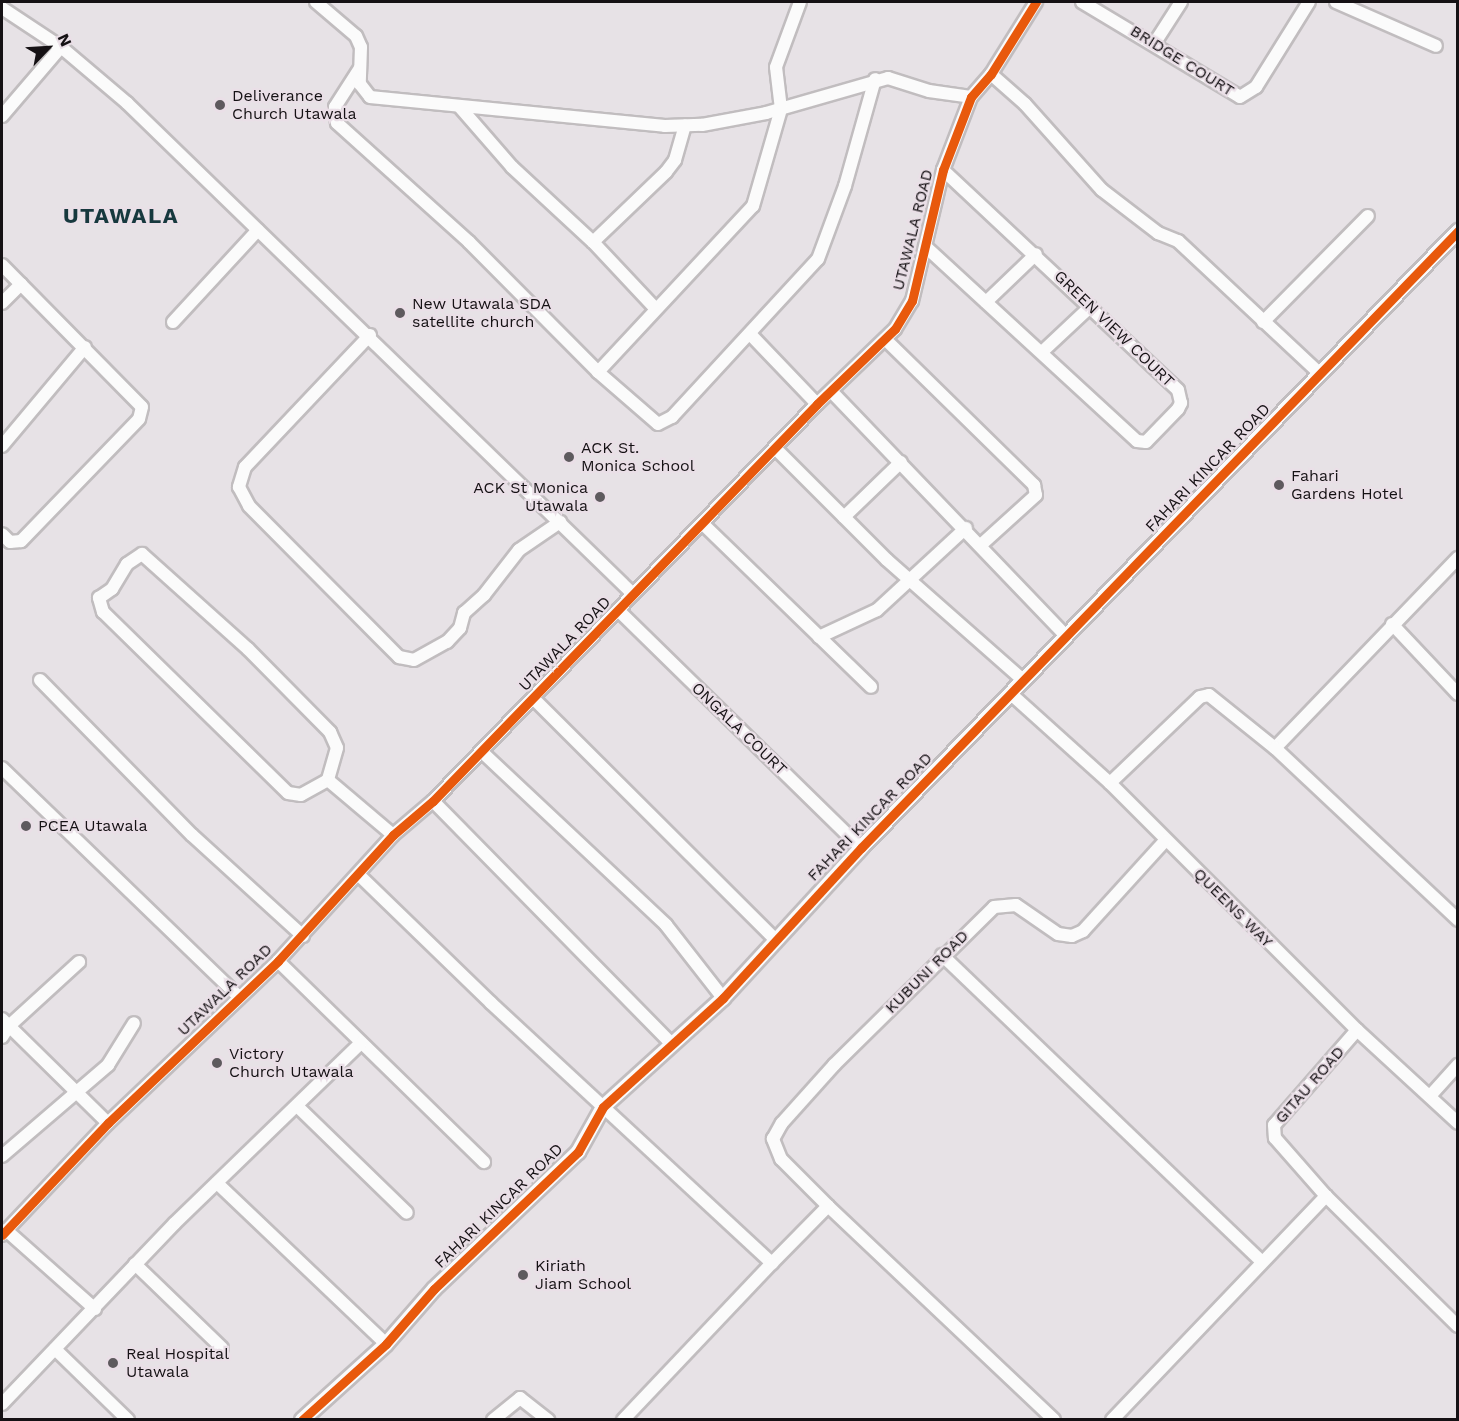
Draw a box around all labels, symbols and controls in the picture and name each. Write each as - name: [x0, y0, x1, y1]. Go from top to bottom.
- north arrow: [18, 18, 78, 78]
- street label: BRIDGE COURT: [1127, 21, 1237, 101]
- text: N: [54, 31, 76, 50]
- place label: Deliverance Church Utawala: [232, 86, 356, 124]
- marker: Deliverance Church Utawala: [213, 98, 227, 112]
- street label: UTAWALA ROAD: [889, 167, 937, 293]
- district label: UTAWALA: [63, 203, 179, 229]
- street label: GREEN VIEW COURT: [1050, 266, 1178, 392]
- place label: New Utawala SDA satellite church: [412, 294, 552, 332]
- marker: New Utawala SDA satellite church: [393, 306, 407, 320]
- street label: FAHARI KINCAR ROAD: [1142, 400, 1274, 536]
- place label: ACK St. Monica School: [581, 438, 695, 476]
- marker: ACK St. Monica School: [562, 450, 576, 464]
- place label: Fahari Gardens Hotel: [1291, 466, 1403, 504]
- place label: ACK St Monica Utawala: [473, 478, 588, 516]
- marker: Fahari Gardens Hotel: [1272, 478, 1286, 492]
- marker: ACK St Monica Utawala: [593, 490, 607, 504]
- street label: UTAWALA ROAD: [515, 593, 615, 695]
- street label: ONGALA COURT: [687, 678, 791, 780]
- street label: FAHARI KINCAR ROAD: [804, 749, 936, 885]
- place label: PCEA Utawala: [38, 816, 148, 836]
- marker: PCEA Utawala: [19, 819, 33, 833]
- street label: QUEENS WAY: [1189, 864, 1277, 952]
- street label: KUBUNI ROAD: [881, 926, 973, 1018]
- street label: UTAWALA ROAD: [174, 940, 276, 1040]
- street label: GITAU ROAD: [1271, 1043, 1349, 1127]
- place label: Victory Church Utawala: [229, 1044, 353, 1082]
- marker: Victory Church Utawala: [210, 1056, 224, 1070]
- street label: FAHARI KINCAR ROAD: [431, 1140, 567, 1272]
- place label: Kiriath Jiam School: [535, 1256, 631, 1294]
- marker: Kiriath Jiam School: [516, 1268, 530, 1282]
- place label: Real Hospital Utawala: [126, 1344, 230, 1382]
- marker: Real Hospital Utawala: [104, 1354, 122, 1372]

